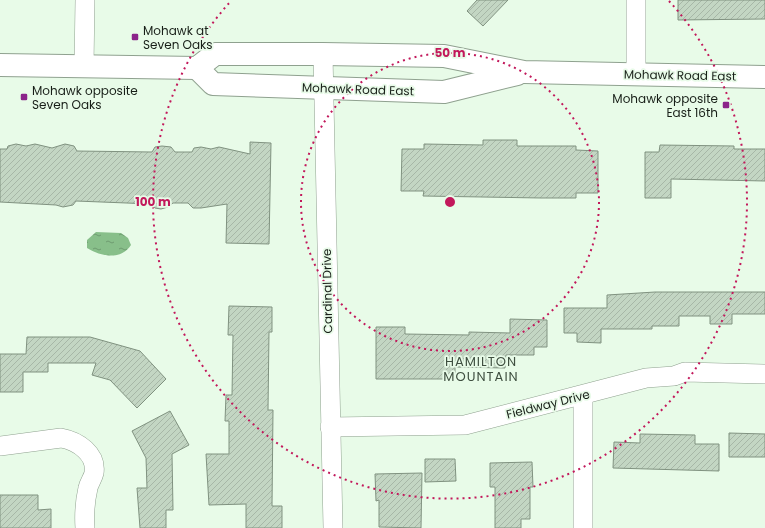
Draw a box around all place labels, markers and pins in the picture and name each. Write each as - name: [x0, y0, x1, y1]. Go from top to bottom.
- place label: Mohawk at Seven Oaks: [143, 22, 213, 53]
- marker: Mohawk at Seven Oaks: [130, 32, 140, 42]
- place label: Mohawk opposite Seven Oaks: [32, 82, 138, 113]
- place label: Mohawk opposite East 16th: [612, 90, 718, 121]
- marker: Mohawk opposite Seven Oaks: [19, 92, 29, 102]
- marker: Mohawk opposite East 16th: [721, 100, 731, 110]
- centre of rings: [443, 195, 457, 209]

